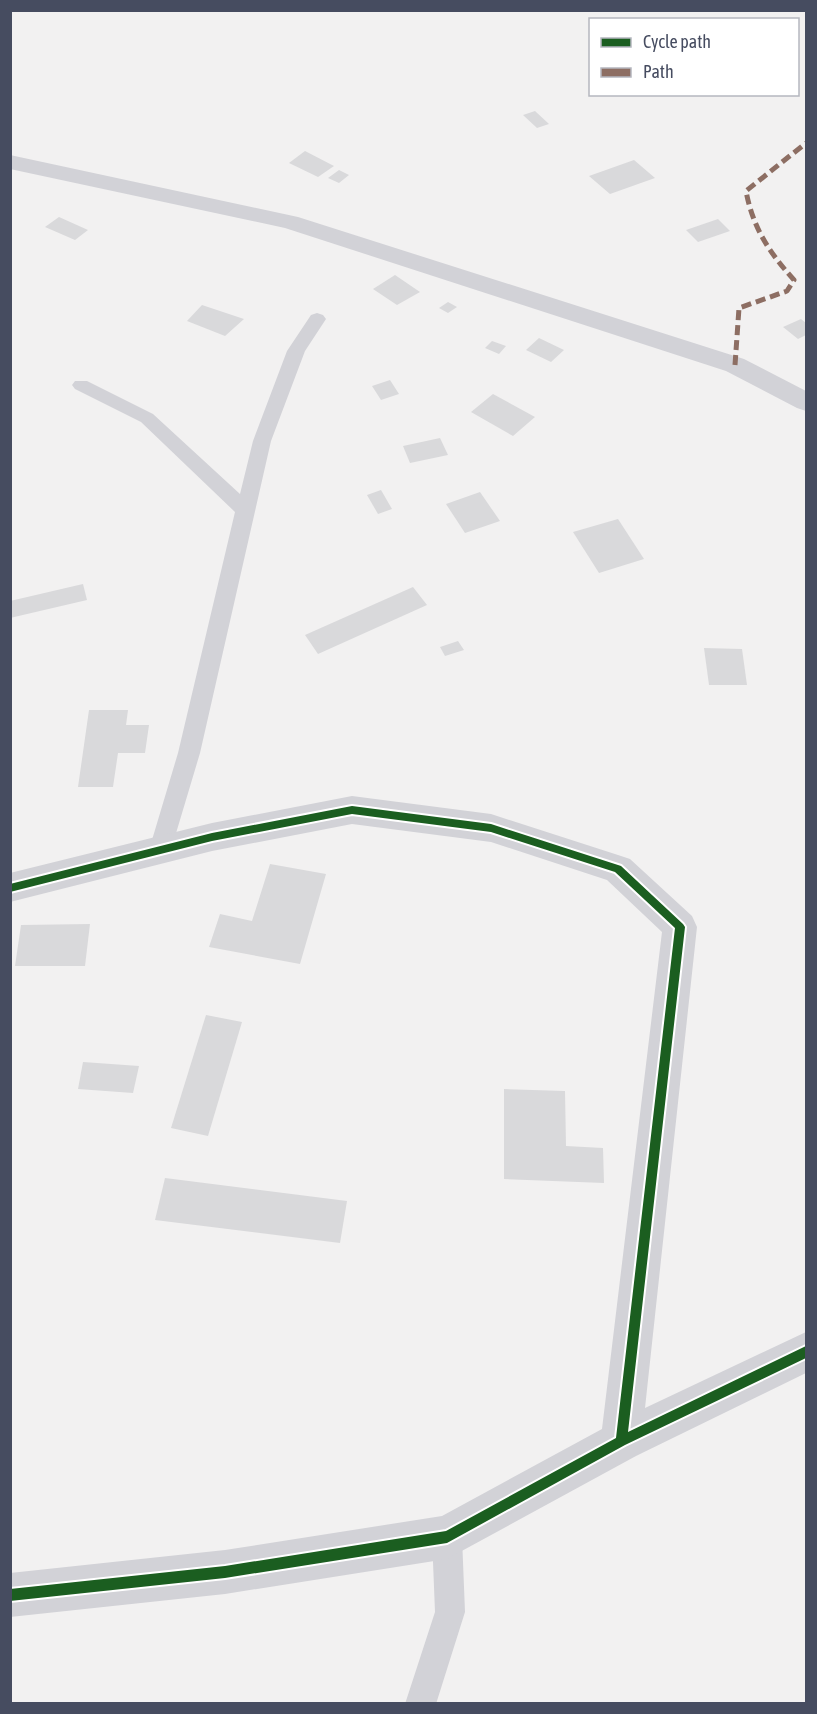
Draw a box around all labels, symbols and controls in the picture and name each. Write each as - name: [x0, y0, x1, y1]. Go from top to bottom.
- legend: [589, 18, 799, 96]
- text: Cycle path: [643, 31, 711, 52]
- text: Path: [643, 61, 674, 82]

